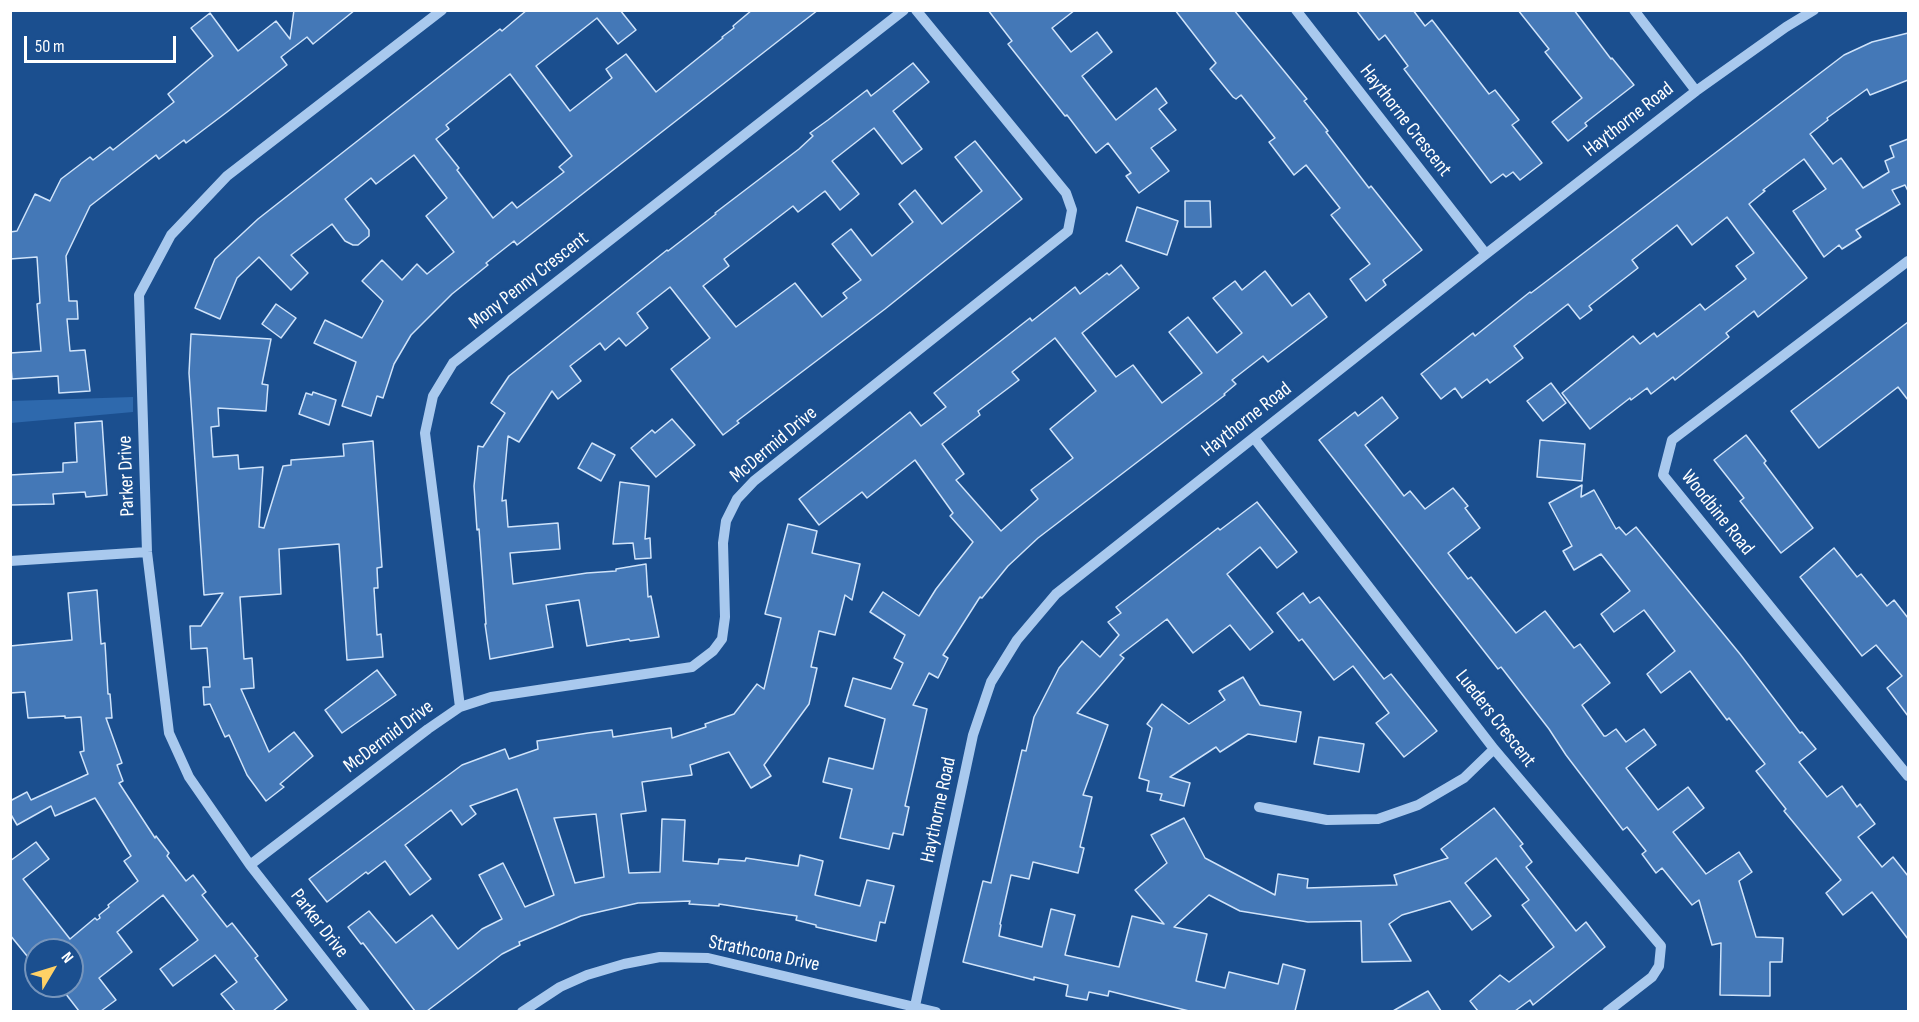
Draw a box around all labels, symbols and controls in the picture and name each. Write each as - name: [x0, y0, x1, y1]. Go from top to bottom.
- scale bar: [27, 24, 178, 62]
- text: 50 m: [35, 36, 65, 57]
- street label: Haythorne Crescent: [1354, 60, 1456, 182]
- street label: Haythorne Road: [1579, 77, 1679, 163]
- street label: Mony Penny Crescent: [464, 227, 594, 335]
- street label: Haythorne Road: [1197, 377, 1297, 463]
- street label: McDermid Drive: [725, 402, 823, 488]
- street label: Parker Drive: [114, 435, 140, 517]
- street label: Woodbine Road: [1675, 466, 1759, 560]
- street label: Lueders Crescent: [1450, 666, 1540, 772]
- street label: McDermid Drive: [339, 695, 439, 779]
- street label: Haythorne Road: [916, 755, 962, 865]
- street label: Parker Drive: [285, 885, 353, 963]
- street label: Strathcona Drive: [706, 931, 822, 977]
- north arrow: [24, 938, 84, 998]
- text: N: [57, 949, 77, 967]

